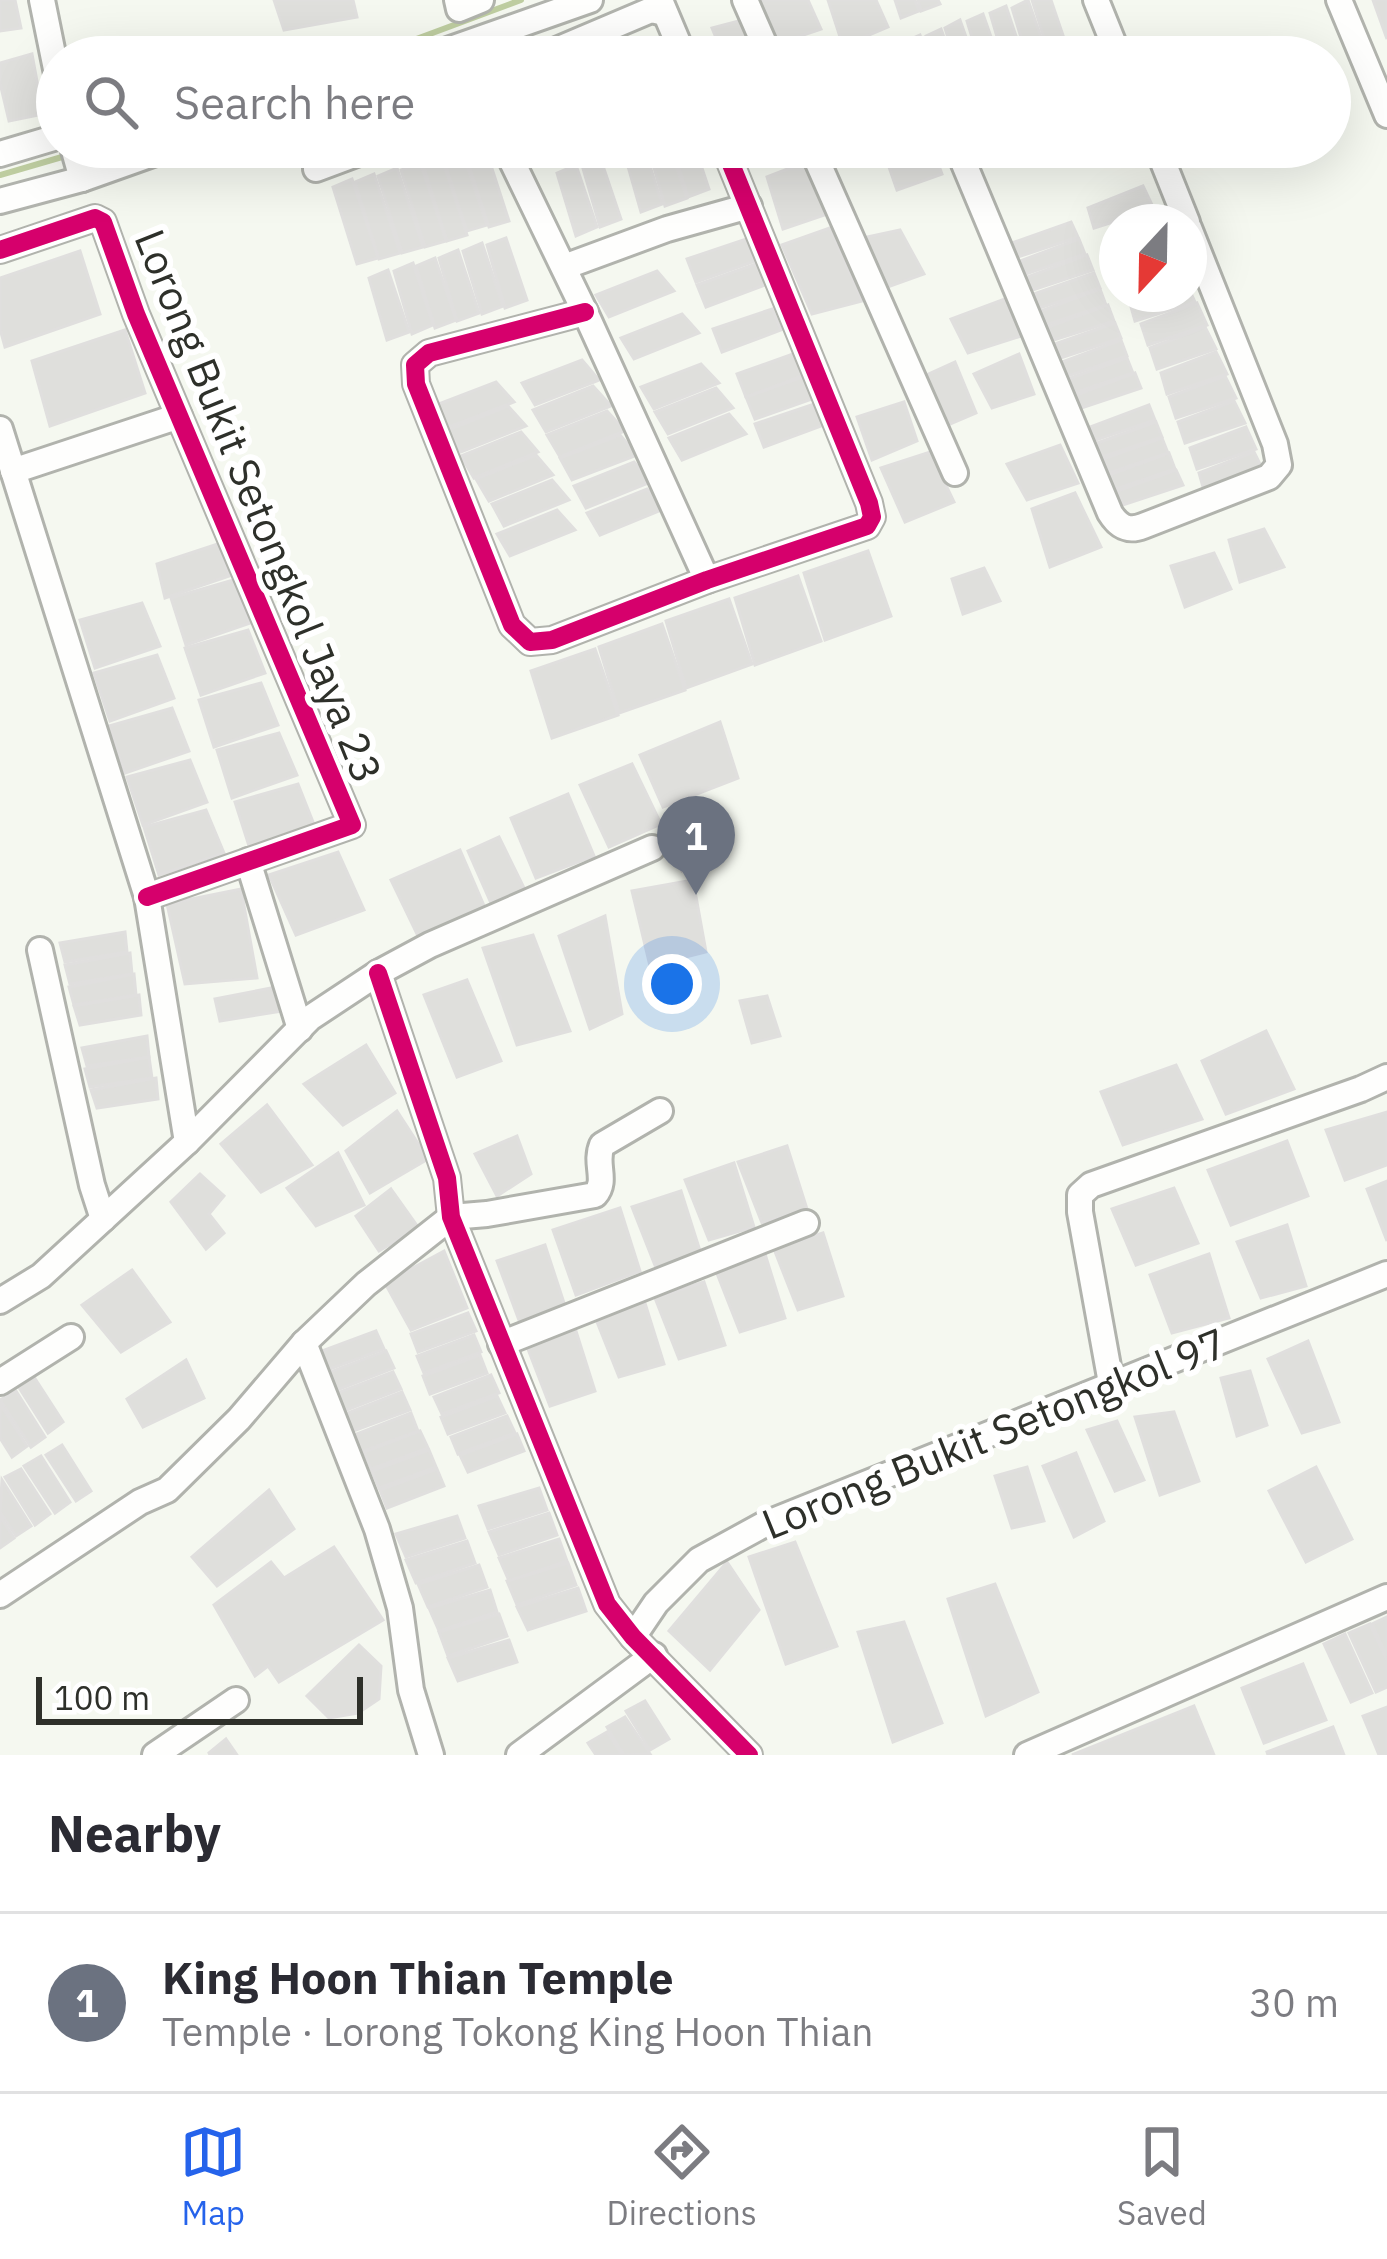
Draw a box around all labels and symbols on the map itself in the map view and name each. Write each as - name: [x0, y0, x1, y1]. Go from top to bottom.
- north arrow: [1099, 204, 1207, 312]
- street label: Lorong Bukit Setongkol Jaya 23: [123, 221, 395, 791]
- pin: 1: [657, 796, 735, 895]
- your location: [642, 954, 702, 1014]
- street label: Lorong Bukit Setongkol 97: [754, 1315, 1234, 1551]
- scale bar: [36, 1671, 363, 1724]

